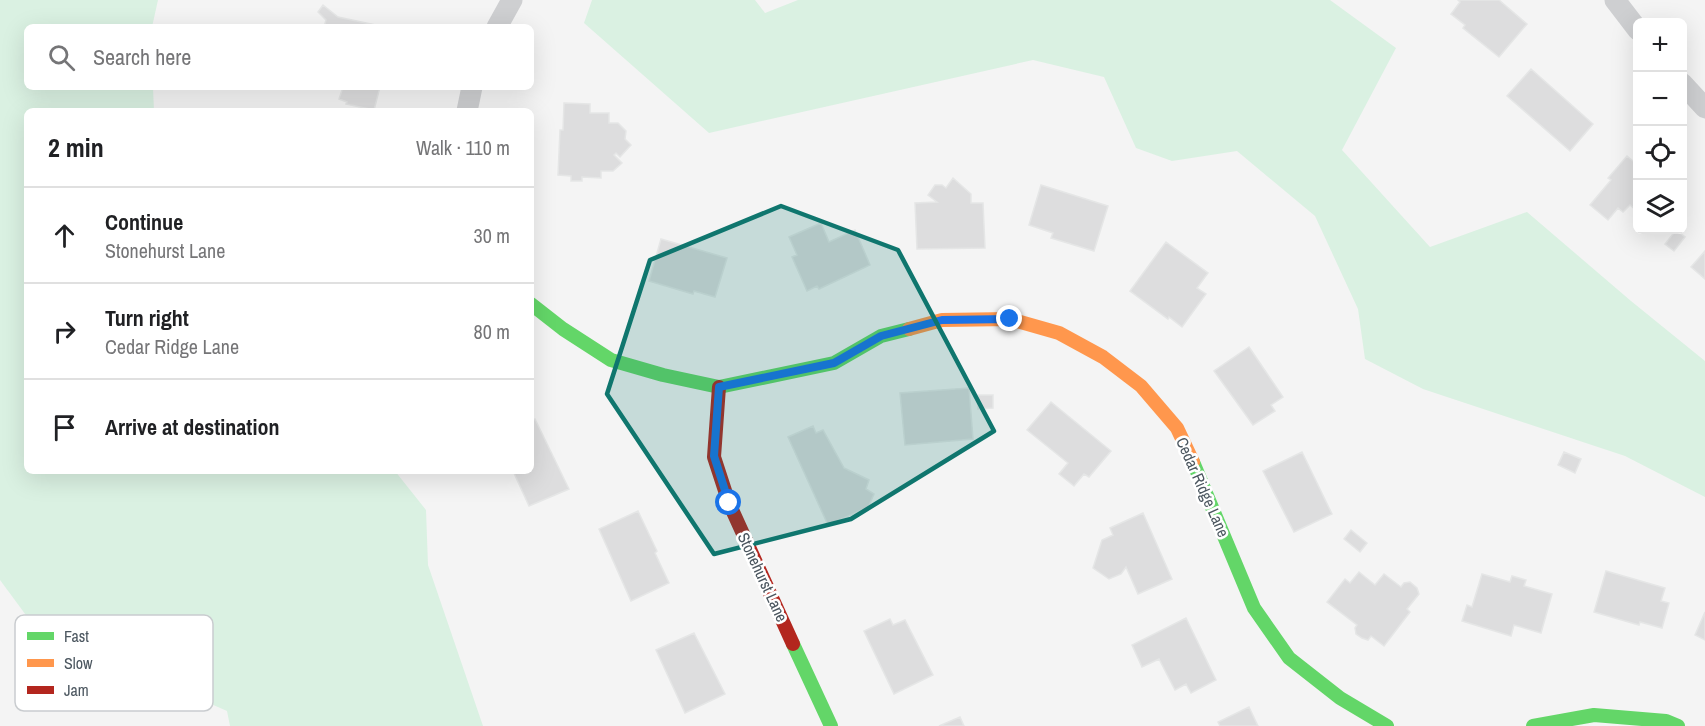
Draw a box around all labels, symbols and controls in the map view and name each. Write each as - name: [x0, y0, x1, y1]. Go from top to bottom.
- map controls: [1633, 18, 1687, 234]
- button: +: [1633, 18, 1687, 72]
- search box: [24, 24, 534, 90]
- icon: search: [45, 41, 78, 74]
- text: Search here: [93, 42, 191, 72]
- button: −: [1633, 72, 1687, 126]
- button: locate: [1633, 126, 1687, 180]
- text: 2 min: [48, 130, 104, 165]
- text: Walk · 110 m: [416, 134, 510, 161]
- button: layers: [1633, 180, 1687, 234]
- text: Continue: [105, 207, 183, 237]
- icon: ahead: [48, 219, 81, 252]
- text: 30 m: [474, 222, 510, 249]
- text: Stonehurst Lane: [105, 237, 225, 264]
- text: Turn right: [105, 303, 189, 333]
- route end: [996, 305, 1022, 331]
- icon: right: [48, 315, 81, 348]
- text: 80 m: [474, 318, 510, 345]
- text: Cedar Ridge Lane: [105, 333, 239, 360]
- icon: arrive: [48, 411, 81, 444]
- text: Arrive at destination: [105, 412, 279, 442]
- street label: Cedar Ridge Lane: [1171, 434, 1235, 540]
- route start: [715, 489, 741, 515]
- street label: Stonehurst Lane: [733, 529, 793, 625]
- legend: [15, 615, 213, 711]
- text: Fast: [64, 625, 89, 647]
- text: Slow: [64, 652, 93, 674]
- text: Jam: [64, 679, 89, 701]

